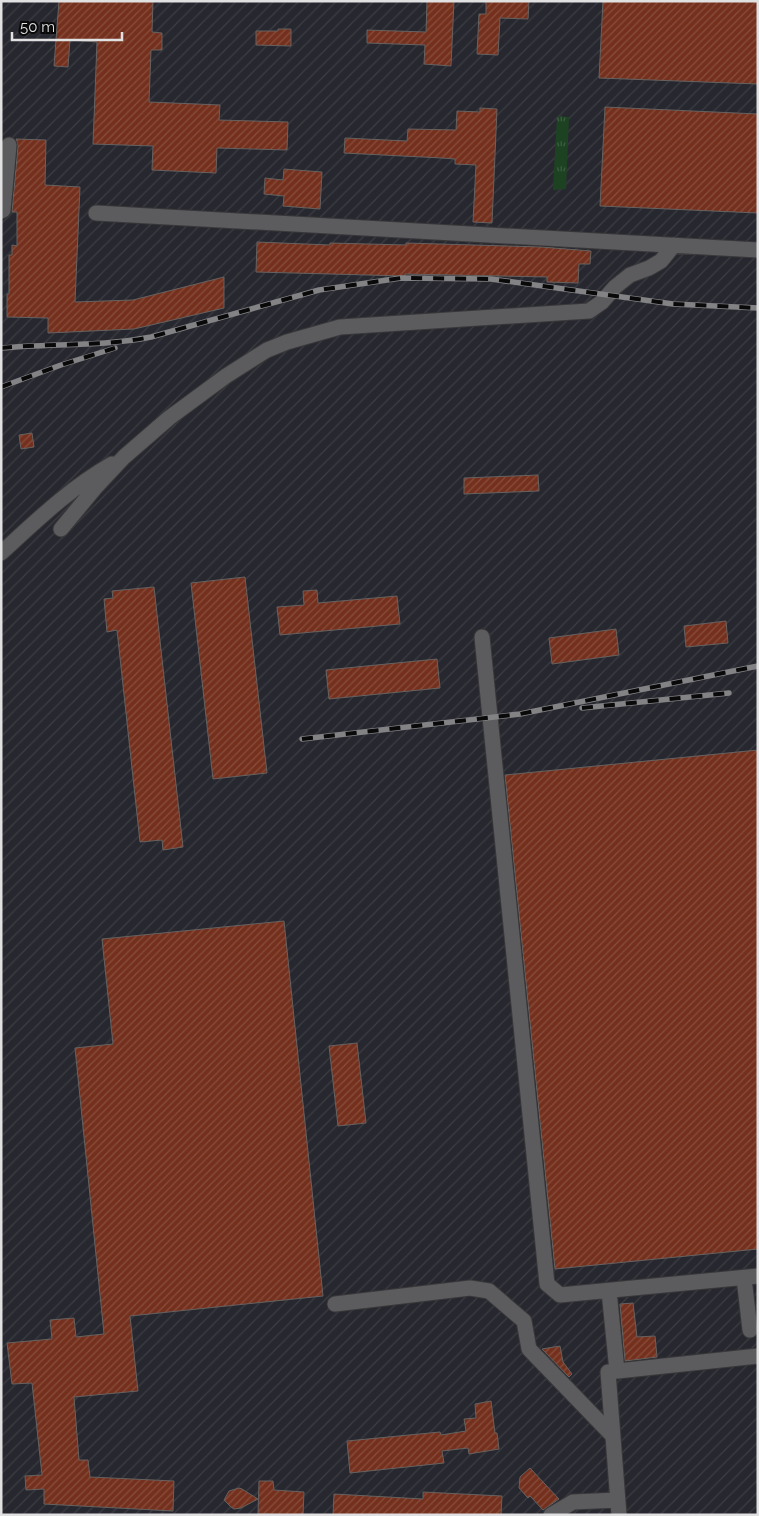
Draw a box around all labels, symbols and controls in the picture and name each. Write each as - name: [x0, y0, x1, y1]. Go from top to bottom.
- scale bar: [12, 10, 122, 42]
- text: 50 m: [20, 18, 55, 36]

